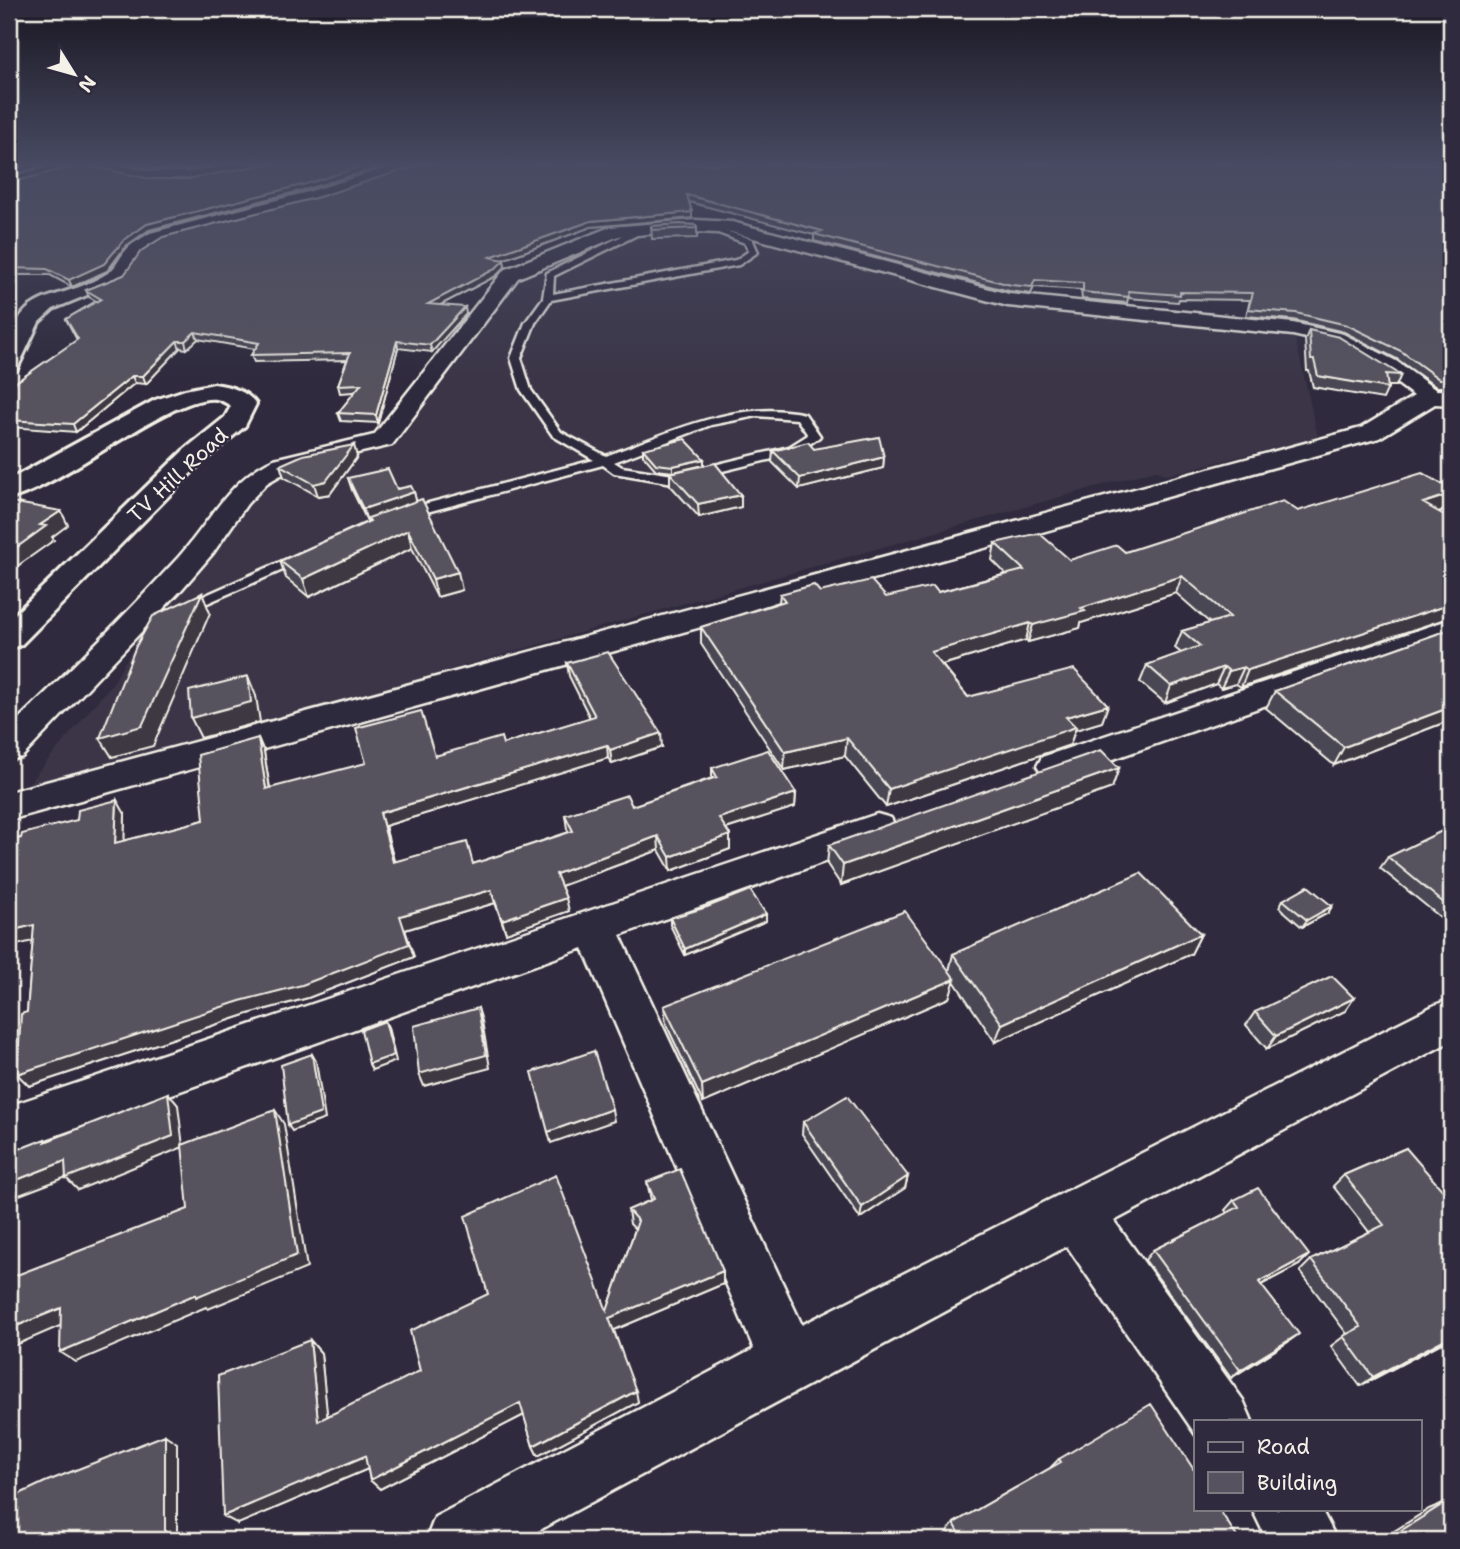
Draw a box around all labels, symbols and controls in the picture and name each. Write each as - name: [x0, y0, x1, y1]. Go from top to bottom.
- north arrow: [38, 38, 108, 108]
- text: N: [73, 70, 102, 97]
- street label: TV Hill Road: [122, 421, 234, 529]
- legend: [1194, 1420, 1422, 1510]
- text: Road: [1257, 1433, 1310, 1461]
- text: Building: [1257, 1469, 1337, 1497]

